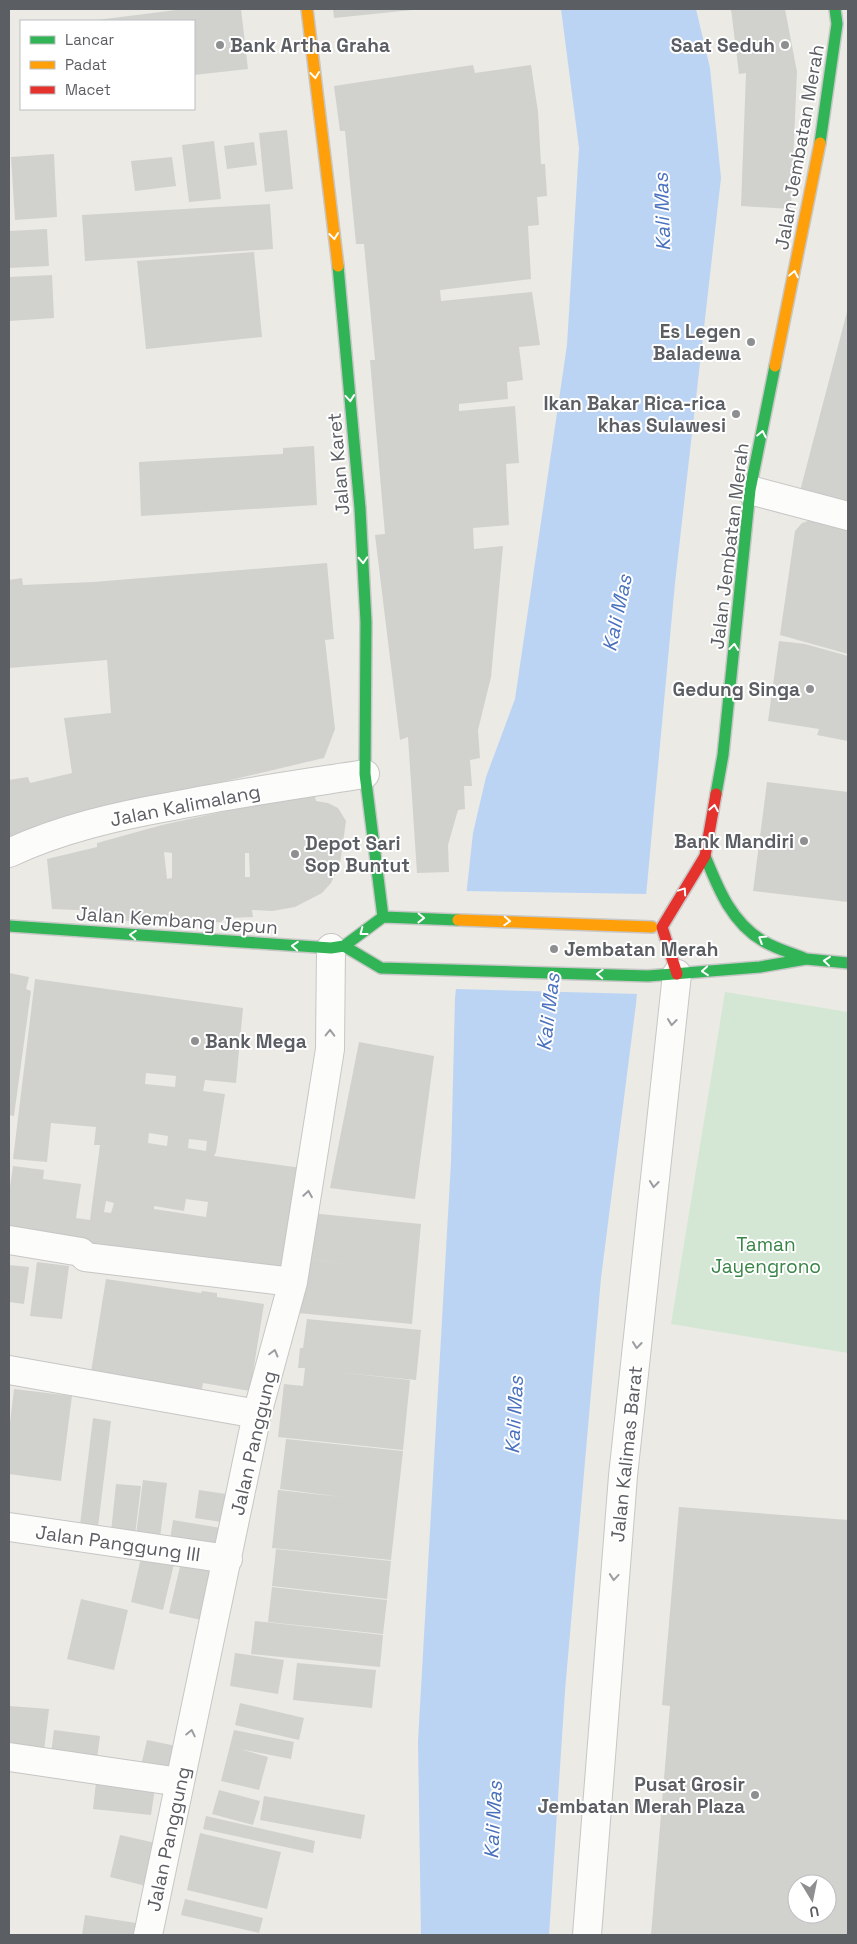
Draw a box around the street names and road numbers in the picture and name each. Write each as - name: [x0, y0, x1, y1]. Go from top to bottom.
- street label: Jalan Jembatan Merah: [769, 42, 830, 252]
- street label: Jalan Karet: [322, 412, 355, 516]
- street label: Jalan Jembatan Merah: [704, 441, 755, 651]
- street label: Jalan Kalimalang: [108, 779, 262, 832]
- street label: Jalan Kembang Jepun: [75, 901, 279, 940]
- street label: Jalan Kalimas Barat: [605, 1365, 648, 1543]
- street label: Jalan Panggung: [225, 1368, 282, 1518]
- street label: Jalan Panggung III: [34, 1520, 202, 1567]
- street label: Jalan Panggung: [141, 1764, 196, 1914]

